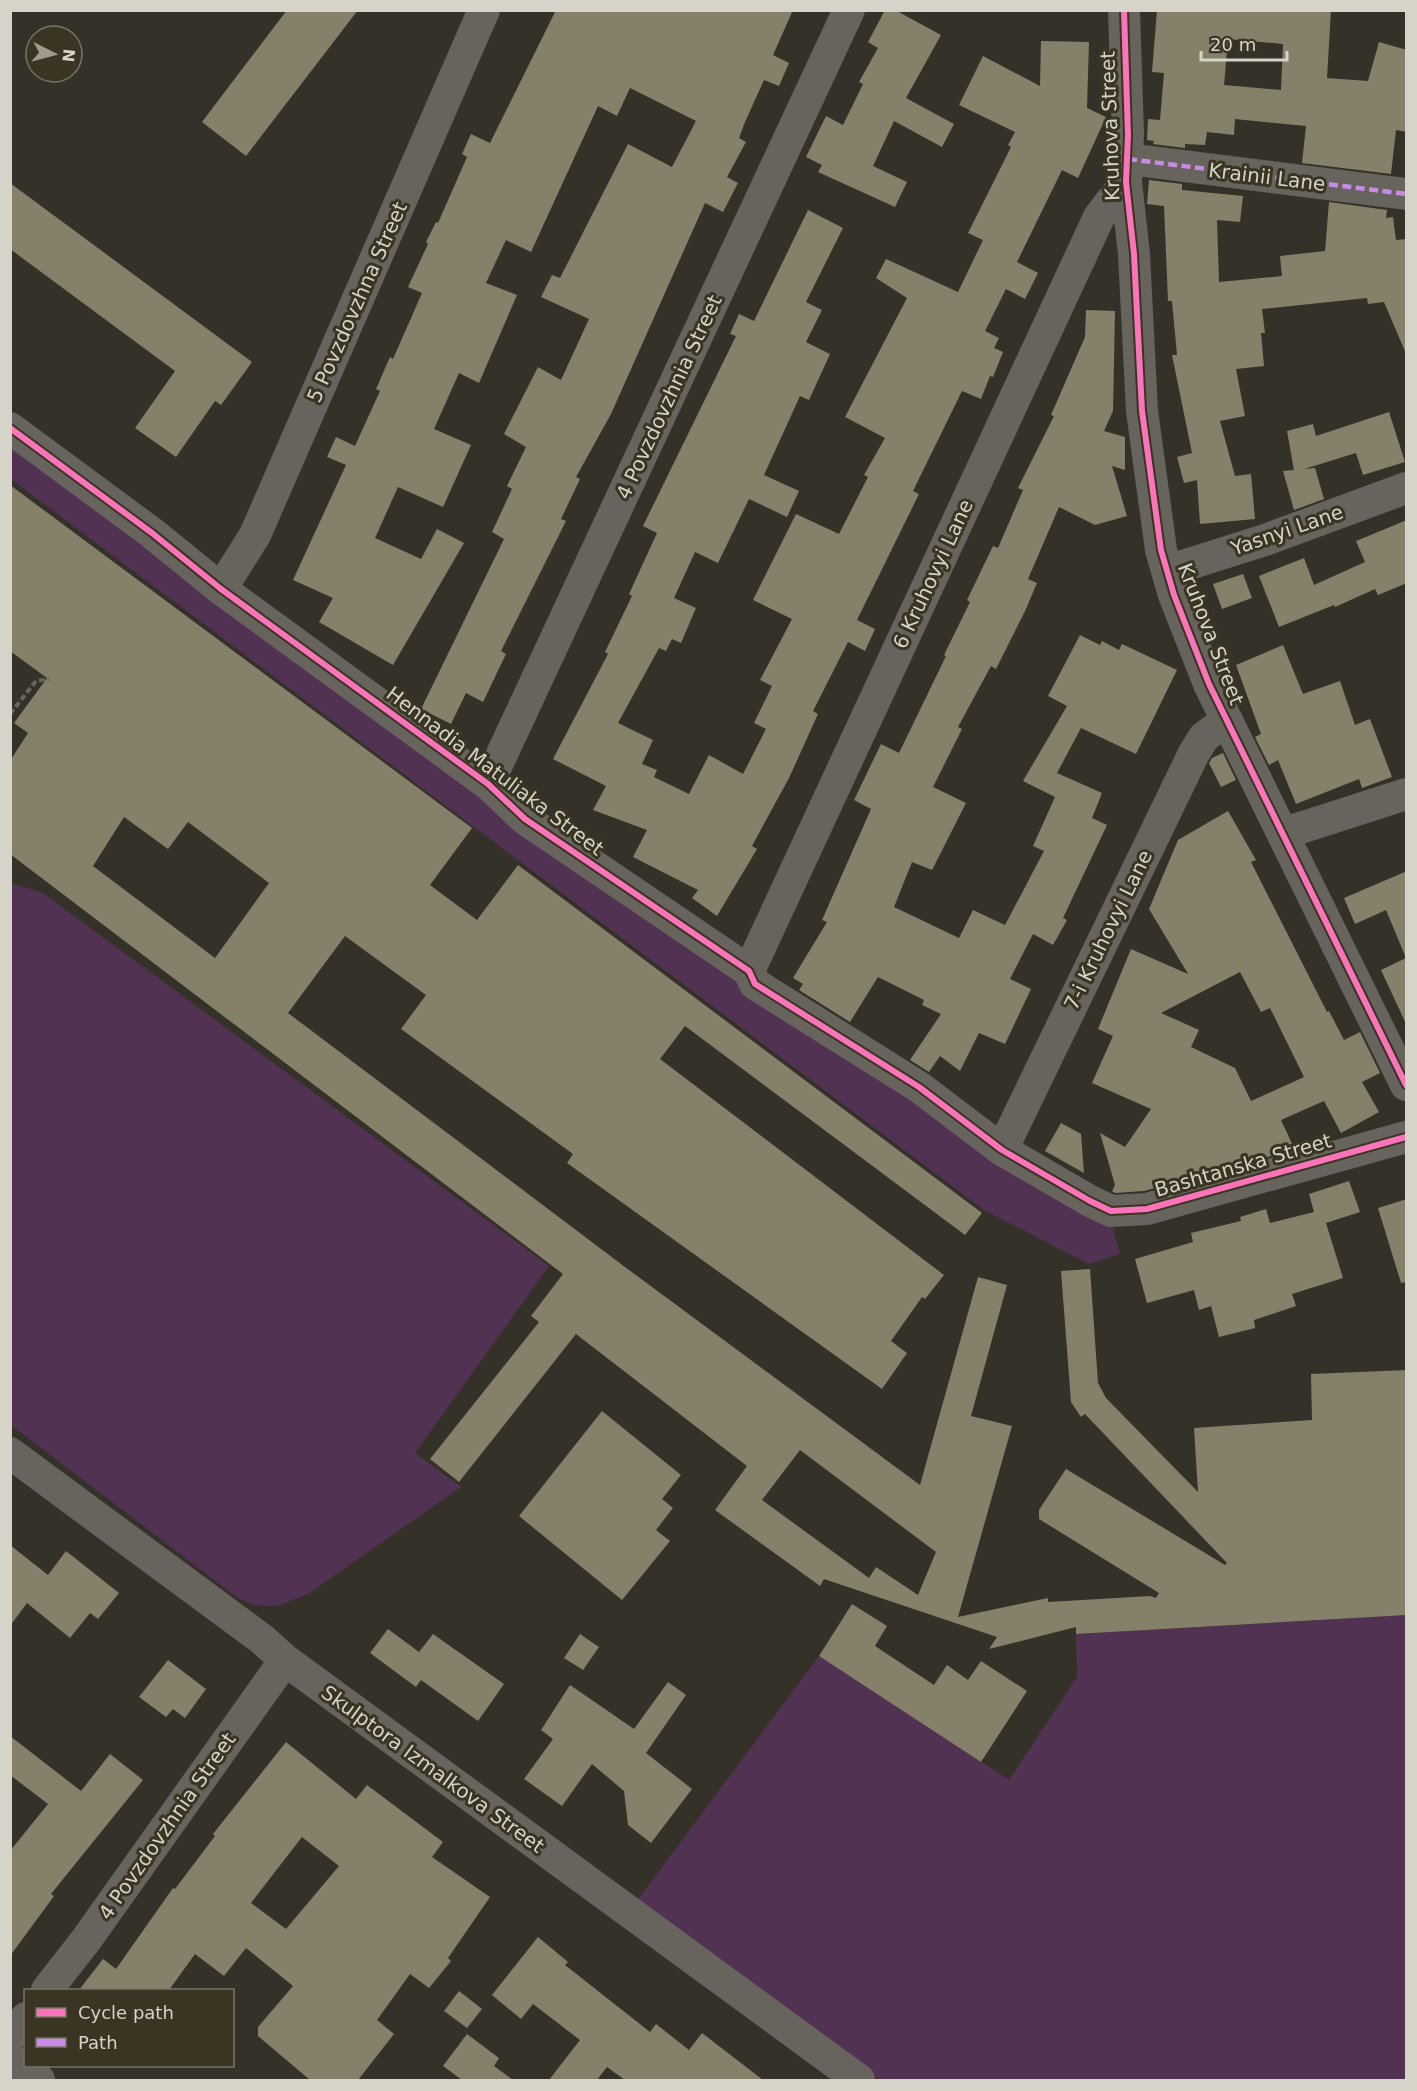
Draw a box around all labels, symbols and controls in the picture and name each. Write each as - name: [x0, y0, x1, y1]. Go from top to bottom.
- north arrow: [24, 24, 84, 84]
- scale bar: [1201, 24, 1286, 62]
- text: 20 m: [1210, 34, 1256, 55]
- text: N: [58, 48, 79, 63]
- street label: Kruhova Street: [1095, 50, 1125, 201]
- street label: Krainii Lane: [1207, 158, 1327, 196]
- street label: 5 Povzdovzhna Street: [302, 198, 412, 406]
- street label: 4 Povzdovzhnia Street: [611, 291, 727, 503]
- street label: 6 Kruhovyi Lane: [888, 496, 978, 652]
- street label: Yasnyi Lane: [1227, 500, 1346, 561]
- street label: Kruhova Street: [1173, 560, 1249, 709]
- street label: Hennadia Matuliaka Street: [382, 681, 608, 861]
- street label: 7-i Kruhovyi Lane: [1059, 846, 1157, 1014]
- street label: Bashtanska Street: [1152, 1128, 1334, 1202]
- street label: Skulptora Izmalkova Street: [317, 1680, 549, 1858]
- street label: 4 Povzdovzhnia Street: [93, 1728, 241, 1924]
- legend: [24, 1989, 234, 2067]
- text: Cycle path: [78, 2002, 174, 2023]
- text: Path: [78, 2032, 118, 2053]

